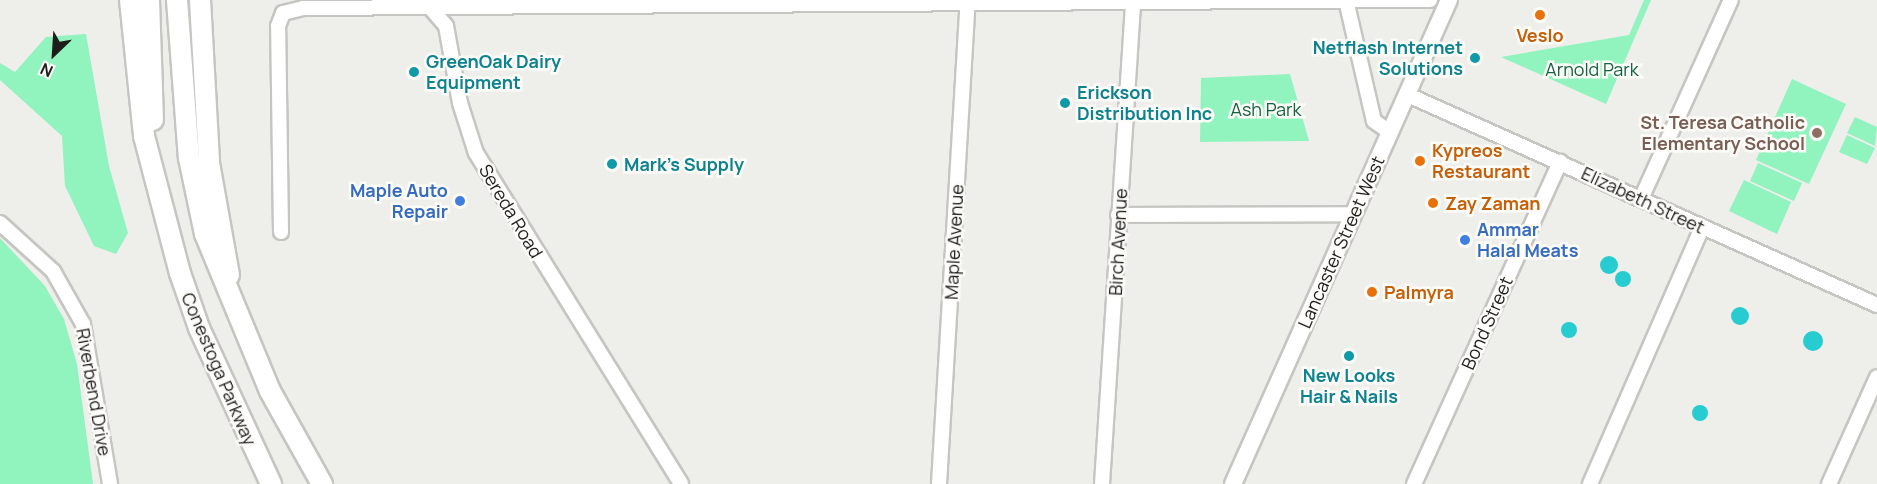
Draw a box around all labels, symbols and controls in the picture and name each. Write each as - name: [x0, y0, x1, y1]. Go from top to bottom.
- marker: Veslo: [1533, 8, 1547, 22]
- north arrow: [24, 24, 84, 84]
- place label: Veslo: [1516, 24, 1564, 46]
- place label: Netflash Internet Solutions: [1313, 37, 1463, 80]
- place label: GreenOak Dairy Equipment: [426, 51, 561, 94]
- marker: Netflash Internet Solutions: [1468, 51, 1482, 65]
- text: N: [37, 58, 56, 83]
- park label: Arnold Park: [1545, 58, 1639, 80]
- marker: GreenOak Dairy Equipment: [407, 65, 421, 79]
- place label: Erickson Distribution Inc: [1077, 82, 1212, 124]
- marker: Erickson Distribution Inc: [1058, 96, 1072, 110]
- park label: Ash Park: [1230, 98, 1302, 120]
- place label: St. Teresa Catholic Elementary School: [1640, 112, 1805, 154]
- marker: St. Teresa Catholic Elementary School: [1810, 126, 1824, 140]
- place label: Kypreos Restaurant: [1432, 140, 1530, 182]
- place label: Mark's Supply: [624, 153, 744, 175]
- street label: Lancaster Street West: [1293, 153, 1389, 331]
- marker: Kypreos Restaurant: [1413, 154, 1427, 168]
- marker: Mark's Supply: [605, 157, 619, 171]
- street label: Sereda Road: [475, 160, 547, 262]
- street label: Elizabeth Street: [1578, 162, 1708, 238]
- place label: Maple Auto Repair: [350, 180, 448, 222]
- street label: Maple Avenue: [940, 184, 968, 300]
- street label: Birch Avenue: [1104, 188, 1132, 296]
- place label: Zay Zaman: [1445, 192, 1541, 214]
- marker: Maple Auto Repair: [453, 194, 467, 208]
- marker: Zay Zaman: [1426, 196, 1440, 210]
- place label: Ammar Halal Meats: [1477, 219, 1578, 262]
- marker: Ammar Halal Meats: [1458, 233, 1472, 247]
- street label: Bond Street: [1457, 273, 1517, 373]
- place label: Palmyra: [1384, 281, 1454, 303]
- marker: Palmyra: [1365, 285, 1379, 299]
- street label: Conestoga Parkway: [177, 289, 261, 449]
- street label: Riverbend Drive: [72, 326, 116, 458]
- marker: New Looks Hair & Nails: [1342, 349, 1356, 363]
- place label: New Looks Hair & Nails: [1300, 365, 1398, 407]

